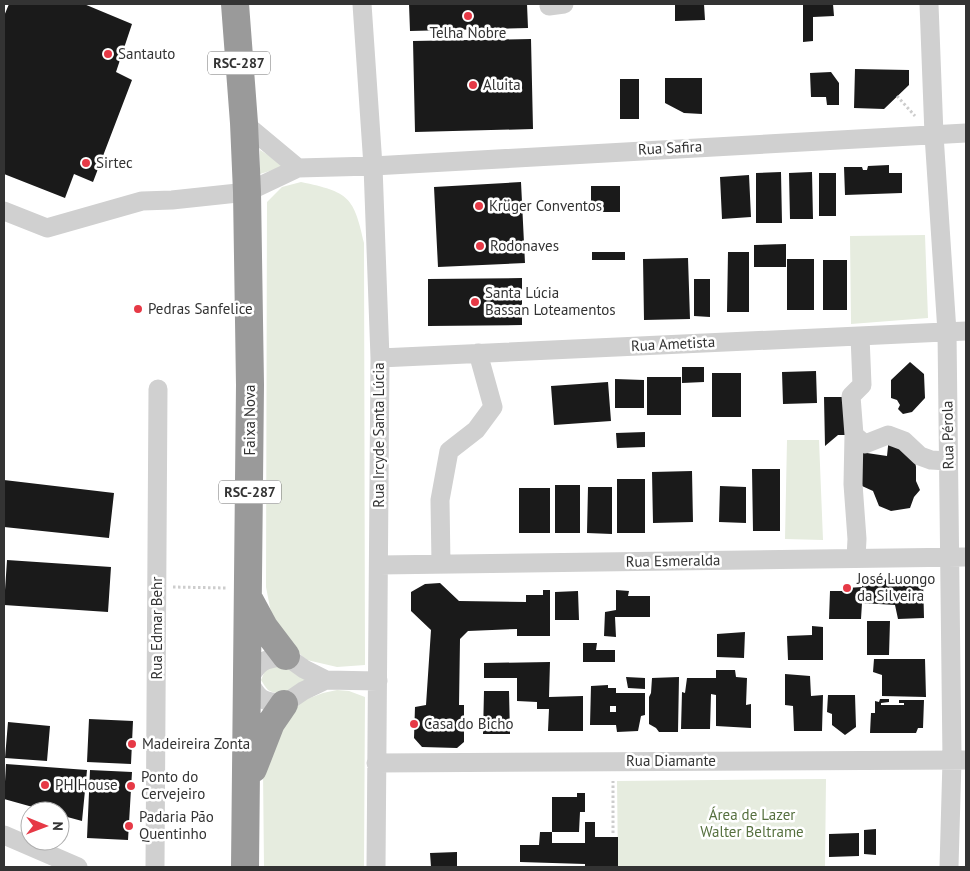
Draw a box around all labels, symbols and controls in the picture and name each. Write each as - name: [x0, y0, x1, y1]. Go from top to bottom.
- marker: Telha Nobre: [462, 10, 474, 22]
- place label: Telha Nobre: [429, 23, 507, 42]
- place label: Santauto: [118, 44, 175, 63]
- marker: Santauto: [102, 48, 114, 60]
- road number: RSC-287: [208, 52, 270, 74]
- place label: Aluita: [483, 75, 521, 94]
- marker: Aluita: [467, 79, 479, 91]
- street label: Rua Safira: [637, 136, 703, 159]
- place label: Sirtec: [96, 153, 133, 172]
- marker: Sirtec: [80, 157, 92, 169]
- place label: Krüger Conventos: [489, 196, 602, 215]
- marker: Krüger Conventos: [473, 200, 485, 212]
- place label: Rodonaves: [490, 236, 559, 255]
- marker: Rodonaves: [474, 240, 486, 252]
- place label: Santa Lúcia Bassan Loteamentos: [485, 283, 616, 319]
- marker: Santa Lúcia Bassan Loteamentos: [469, 296, 481, 308]
- place label: Pedras Sanfelice: [148, 299, 253, 318]
- marker: Pedras Sanfelice: [132, 303, 144, 315]
- street label: Rua Ametista: [630, 332, 716, 355]
- street label: Rua Ircyde Santa Lúcia: [369, 362, 388, 508]
- street label: Faixa Nova: [240, 384, 259, 456]
- street label: Rua Pérola: [937, 400, 958, 470]
- road number: RSC-287: [219, 481, 281, 504]
- street label: Rua Esmeralda: [625, 550, 721, 571]
- place label: José Luongo da Silveira: [856, 569, 935, 605]
- street label: Rua Edmar Behr: [147, 577, 166, 679]
- marker: José Luongo da Silveira: [841, 582, 853, 594]
- place label: Casa do Bicho: [424, 714, 513, 733]
- marker: Casa do Bicho: [408, 718, 420, 730]
- place label: Madeireira Zonta: [142, 734, 250, 753]
- marker: Madeireira Zonta: [126, 738, 138, 750]
- street label: Rua Diamante: [626, 751, 716, 770]
- place label: Ponto do Cervejeiro: [141, 767, 205, 803]
- place label: PH House: [55, 775, 118, 794]
- marker: PH House: [39, 779, 51, 791]
- marker: Ponto do Cervejeiro: [125, 780, 137, 792]
- north arrow: [20, 801, 70, 851]
- park label: Área de Lazer Walter Beltrame: [700, 805, 804, 841]
- place label: Padaria Pão Quentinho: [139, 807, 214, 843]
- marker: Padaria Pão Quentinho: [123, 820, 135, 832]
- text: N: [49, 821, 67, 831]

